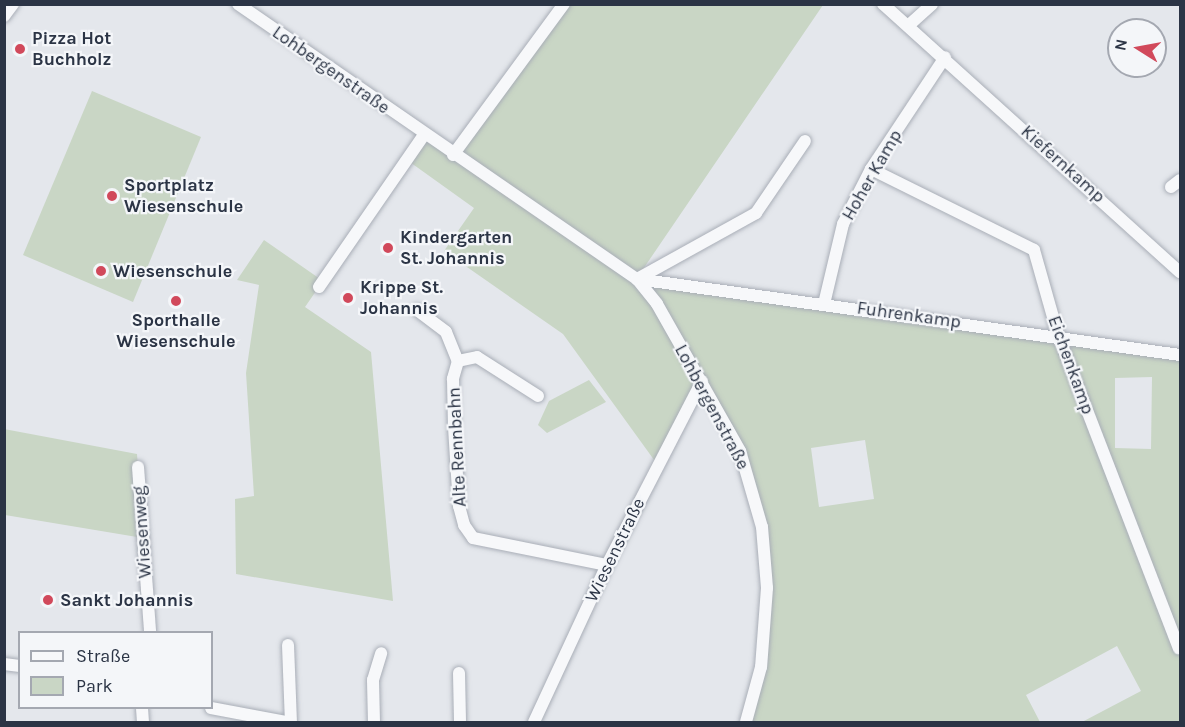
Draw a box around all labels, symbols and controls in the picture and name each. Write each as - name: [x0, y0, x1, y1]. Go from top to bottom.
- north arrow: [1107, 18, 1167, 78]
- street label: Lohbergenstraße: [268, 21, 394, 119]
- place label: Pizza Hot Buchholz: [32, 28, 111, 70]
- text: N: [1110, 37, 1131, 52]
- marker: Pizza Hot Buchholz: [13, 42, 27, 56]
- street label: Kiefernkamp: [1016, 121, 1110, 207]
- street label: Hoher Kamp: [837, 126, 907, 224]
- place label: Sportplatz Wiesenschule: [124, 175, 243, 218]
- marker: Sportplatz Wiesenschule: [105, 189, 119, 203]
- place label: Kindergarten St. Johannis: [400, 227, 512, 270]
- marker: Kindergarten St. Johannis: [381, 241, 395, 255]
- place label: Wiesenschule: [113, 260, 232, 282]
- marker: Wiesenschule: [94, 264, 108, 278]
- place label: Krippe St. Johannis: [360, 277, 443, 320]
- marker: Krippe St. Johannis: [341, 291, 355, 305]
- marker: Sporthalle Wiesenschule: [169, 294, 183, 308]
- street label: Fuhrenkamp: [856, 297, 962, 333]
- place label: Sporthalle Wiesenschule: [116, 310, 236, 352]
- street label: Eichenkamp: [1043, 313, 1099, 417]
- street label: Lohbergenstraße: [670, 341, 754, 473]
- street label: Alte Rennbahn: [443, 387, 471, 507]
- street label: Wiesenweg: [128, 485, 156, 579]
- street label: Wiesenstraße: [580, 494, 650, 606]
- place label: Sankt Johannis: [60, 589, 193, 611]
- marker: Sankt Johannis: [41, 593, 55, 607]
- legend: [18, 631, 213, 709]
- text: Straße: [76, 645, 130, 667]
- text: Park: [76, 675, 113, 697]

